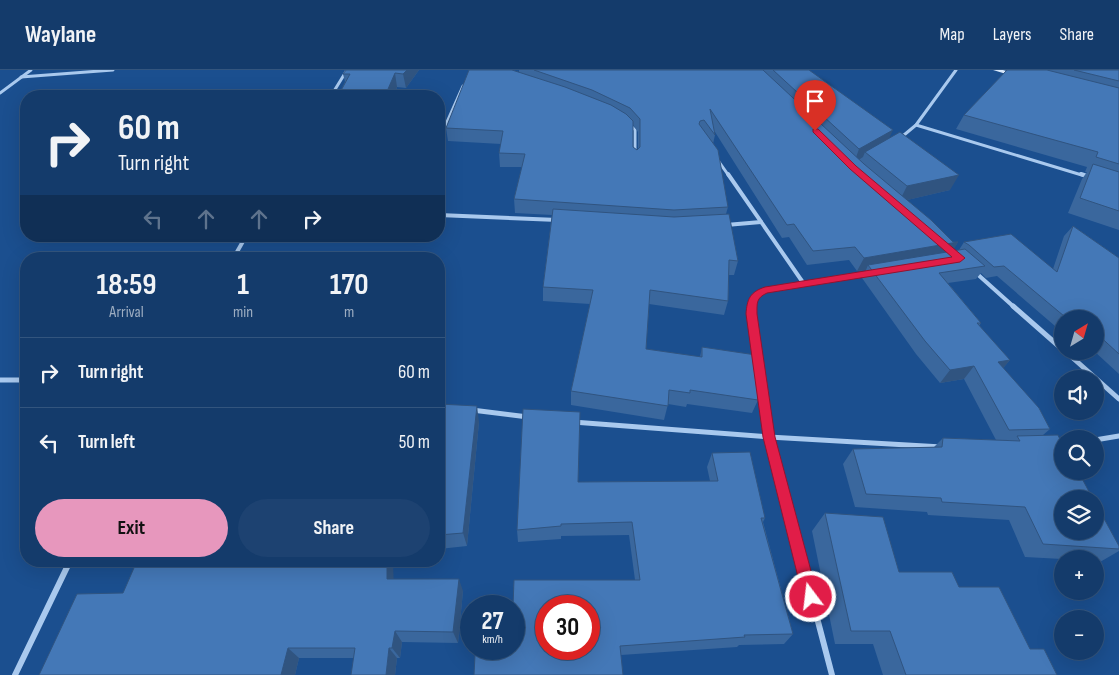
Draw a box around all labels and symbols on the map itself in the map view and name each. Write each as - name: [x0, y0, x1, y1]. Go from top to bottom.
- pin: [794, 80, 836, 131]
- north arrow: [1054, 310, 1104, 360]
- position arrow: [784, 570, 836, 622]
- speed limit sign: 30: [535, 595, 600, 660]

